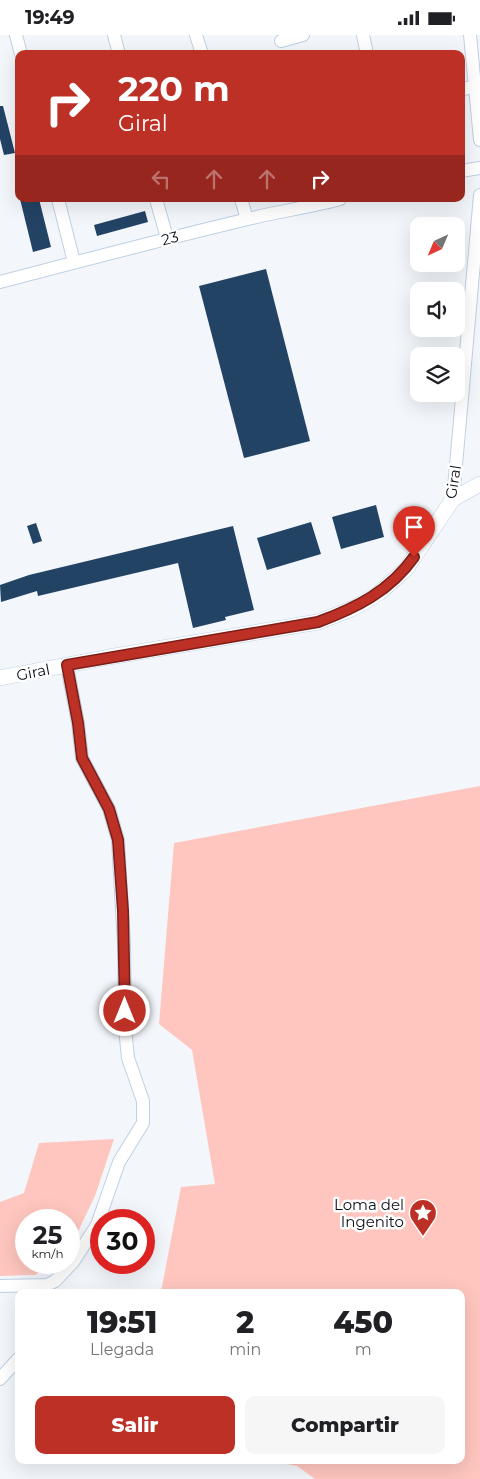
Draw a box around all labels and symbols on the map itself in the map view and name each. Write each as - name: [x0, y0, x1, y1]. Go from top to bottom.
- north arrow: [410, 217, 465, 273]
- street label: 23: [159, 227, 181, 249]
- street label: Giral: [441, 464, 465, 500]
- pin: [393, 506, 435, 557]
- street label: Giral: [15, 659, 51, 685]
- position arrow: [98, 984, 150, 1036]
- place label: Loma del Ingenito: [334, 1195, 404, 1231]
- place icon: Loma del Ingenito: [408, 1198, 438, 1237]
- speed limit sign: 30: [90, 1209, 155, 1274]

